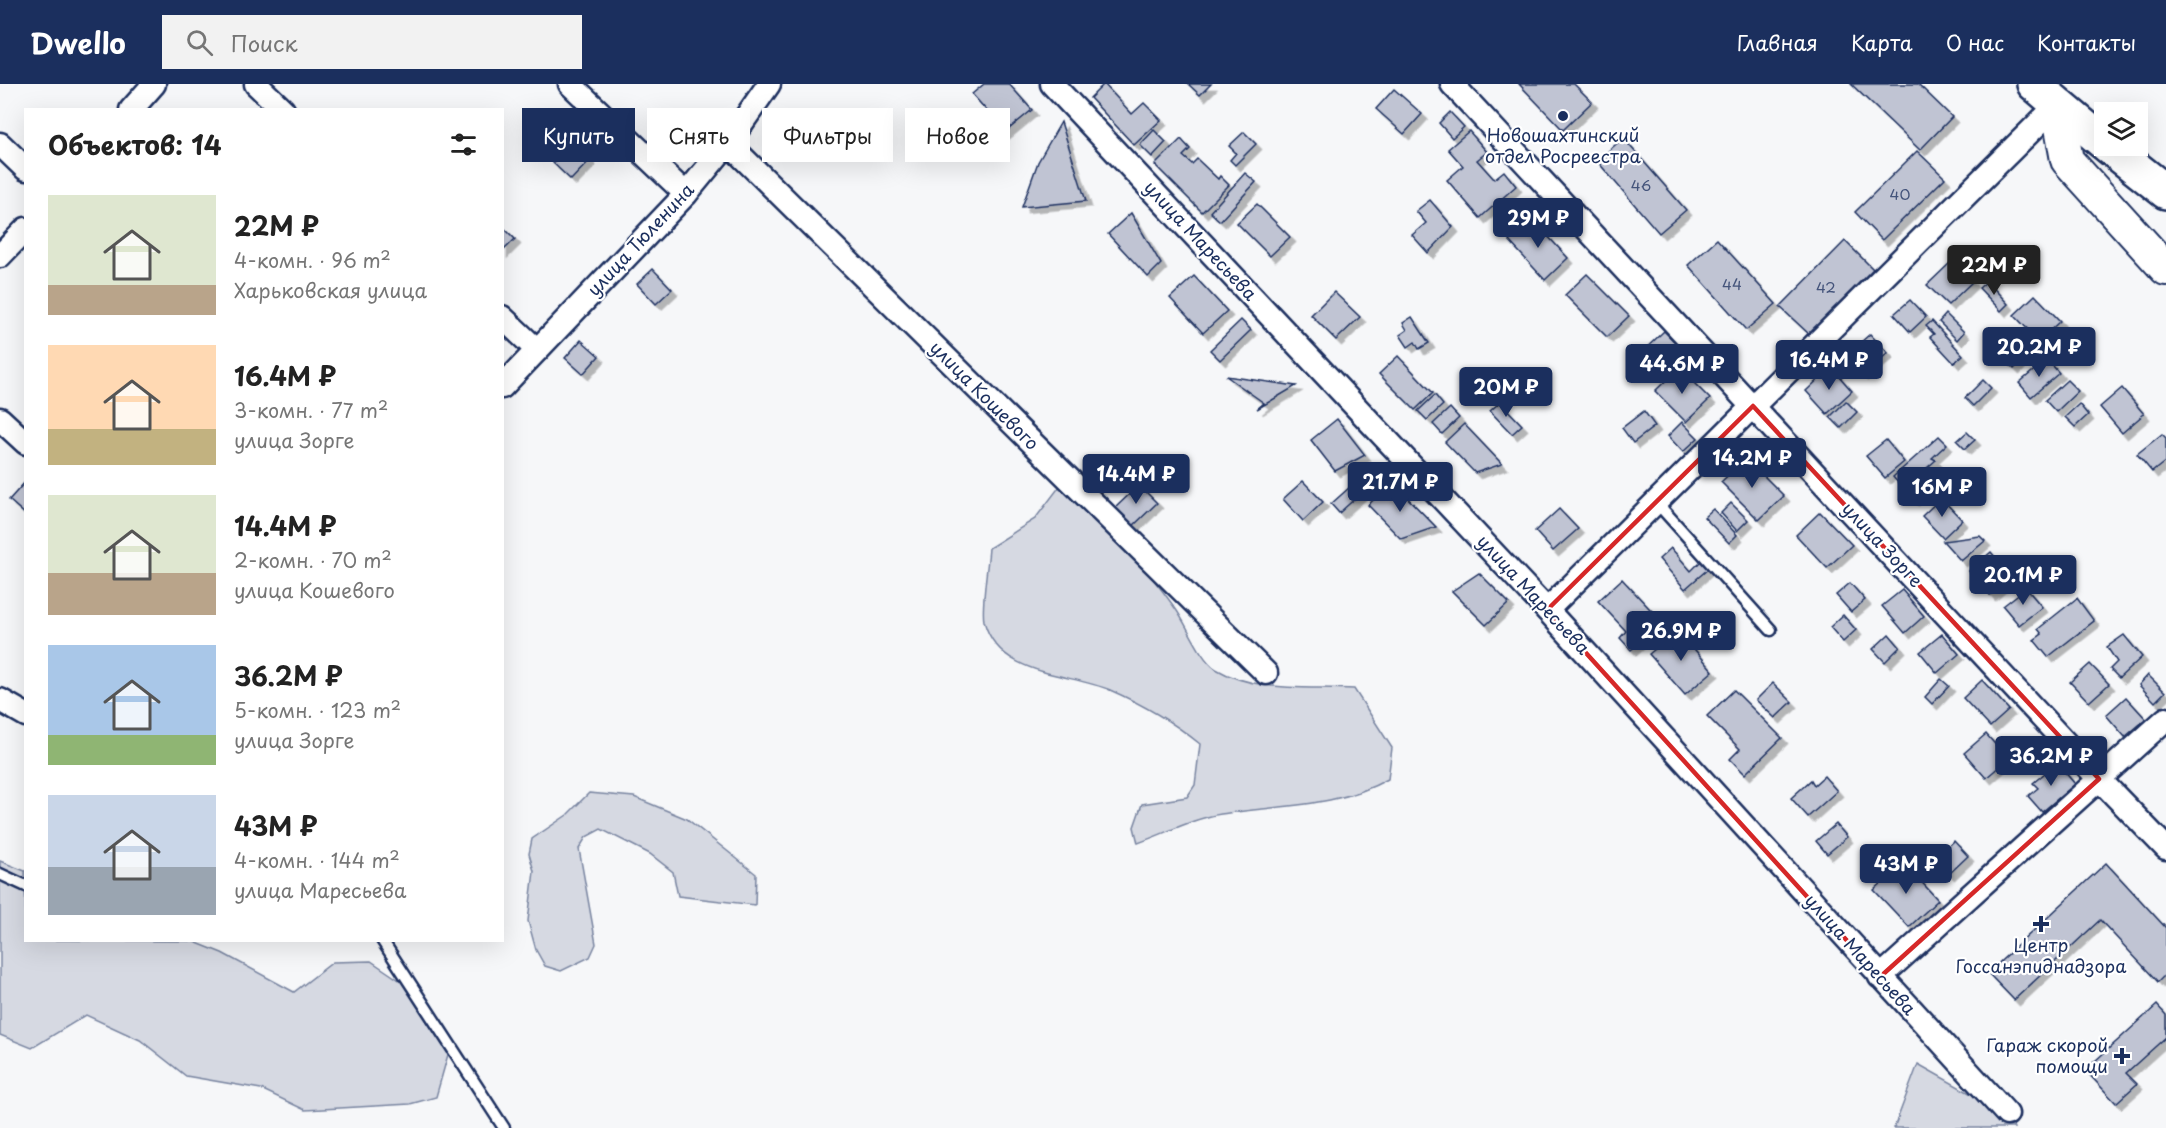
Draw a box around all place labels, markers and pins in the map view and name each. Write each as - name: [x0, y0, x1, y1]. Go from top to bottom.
- marker: Новошахтинский отдел Росреестра: [1556, 109, 1570, 123]
- place label: Новошахтинский отдел Росреестра: [1485, 121, 1642, 169]
- pin: 29M ₽: [1496, 198, 1580, 249]
- pin: 22M ₽: [1952, 245, 2036, 296]
- pin: 20.2M ₽: [1984, 327, 2094, 378]
- pin: 16.4M ₽: [1774, 340, 1884, 391]
- pin: 44.6M ₽: [1627, 344, 1737, 395]
- pin: 20M ₽: [1464, 367, 1548, 418]
- pin: 14.2M ₽: [1697, 438, 1807, 489]
- pin: 14.4M ₽: [1081, 454, 1191, 505]
- pin: 21.7M ₽: [1345, 462, 1455, 513]
- pin: 16M ₽: [1900, 467, 1984, 518]
- pin: 20.1M ₽: [1968, 555, 2078, 606]
- pin: 26.9M ₽: [1626, 611, 1736, 662]
- pin: 36.2M ₽: [1996, 736, 2106, 787]
- pin: 43M ₽: [1864, 844, 1948, 895]
- marker: Центр Госсанэпиднадзора: [2032, 915, 2050, 933]
- place label: Центр Госсанэпиднадзора: [1956, 931, 2127, 979]
- place label: Гараж скорой помощи: [1986, 1031, 2108, 1079]
- marker: Гараж скорой помощи: [2113, 1047, 2131, 1065]

